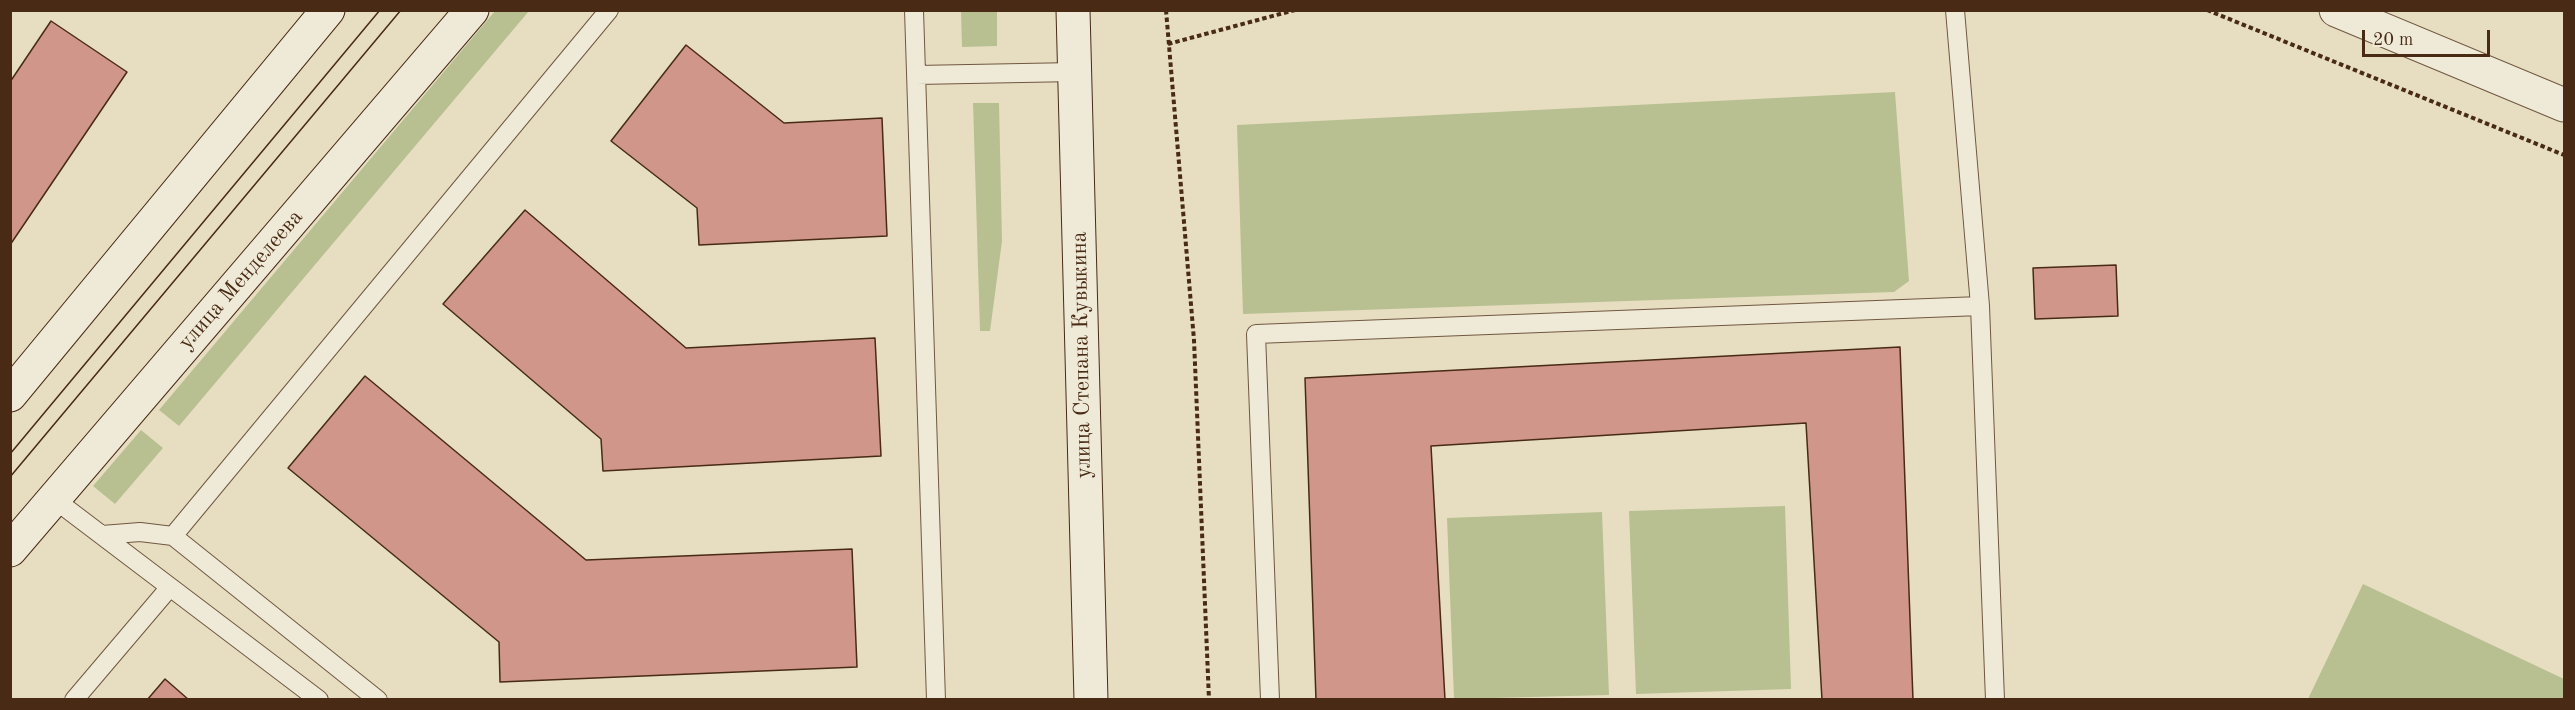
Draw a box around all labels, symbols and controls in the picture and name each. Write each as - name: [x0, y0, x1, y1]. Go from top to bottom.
- scale bar: [2365, 18, 2492, 56]
- text: 20 m: [2373, 31, 2413, 49]
- street label: улица Менделеева: [173, 205, 309, 355]
- street label: улица Степана Кувыкина: [1067, 231, 1097, 479]

